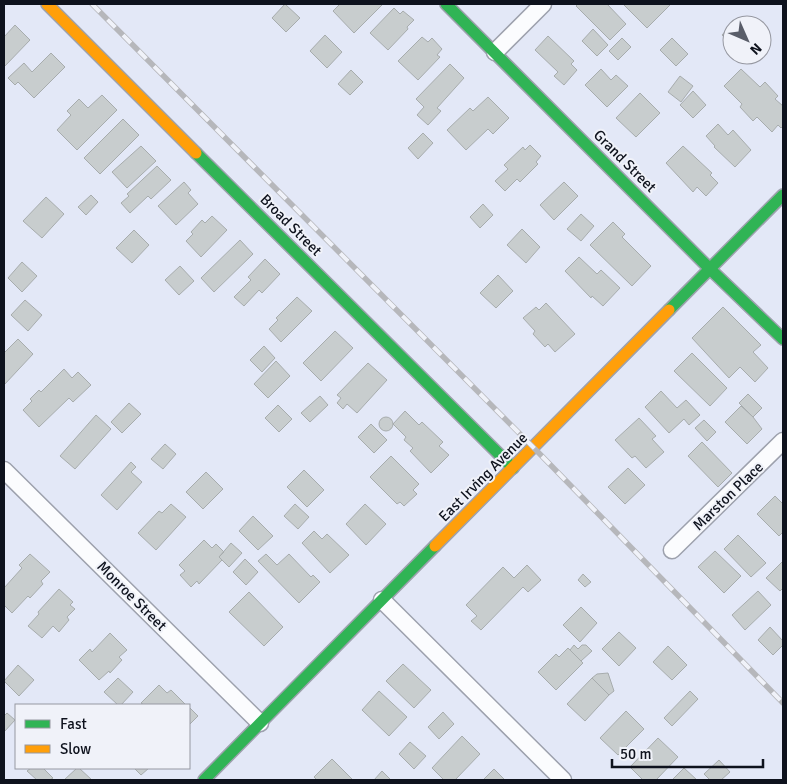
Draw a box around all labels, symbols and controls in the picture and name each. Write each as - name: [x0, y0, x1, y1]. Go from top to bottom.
- north arrow: [722, 15, 772, 65]
- text: N: [746, 39, 765, 58]
- street label: Grand Street: [590, 126, 660, 196]
- street label: Broad Street: [256, 190, 326, 260]
- street label: East Irving Avenue: [435, 429, 531, 525]
- street label: Marston Place: [689, 458, 767, 534]
- street label: Monroe Street: [93, 557, 171, 635]
- legend: [15, 704, 190, 769]
- text: Fast: [60, 715, 87, 733]
- scale bar: [612, 736, 763, 768]
- text: Slow: [60, 740, 91, 758]
- text: 50 m: [620, 745, 651, 763]

